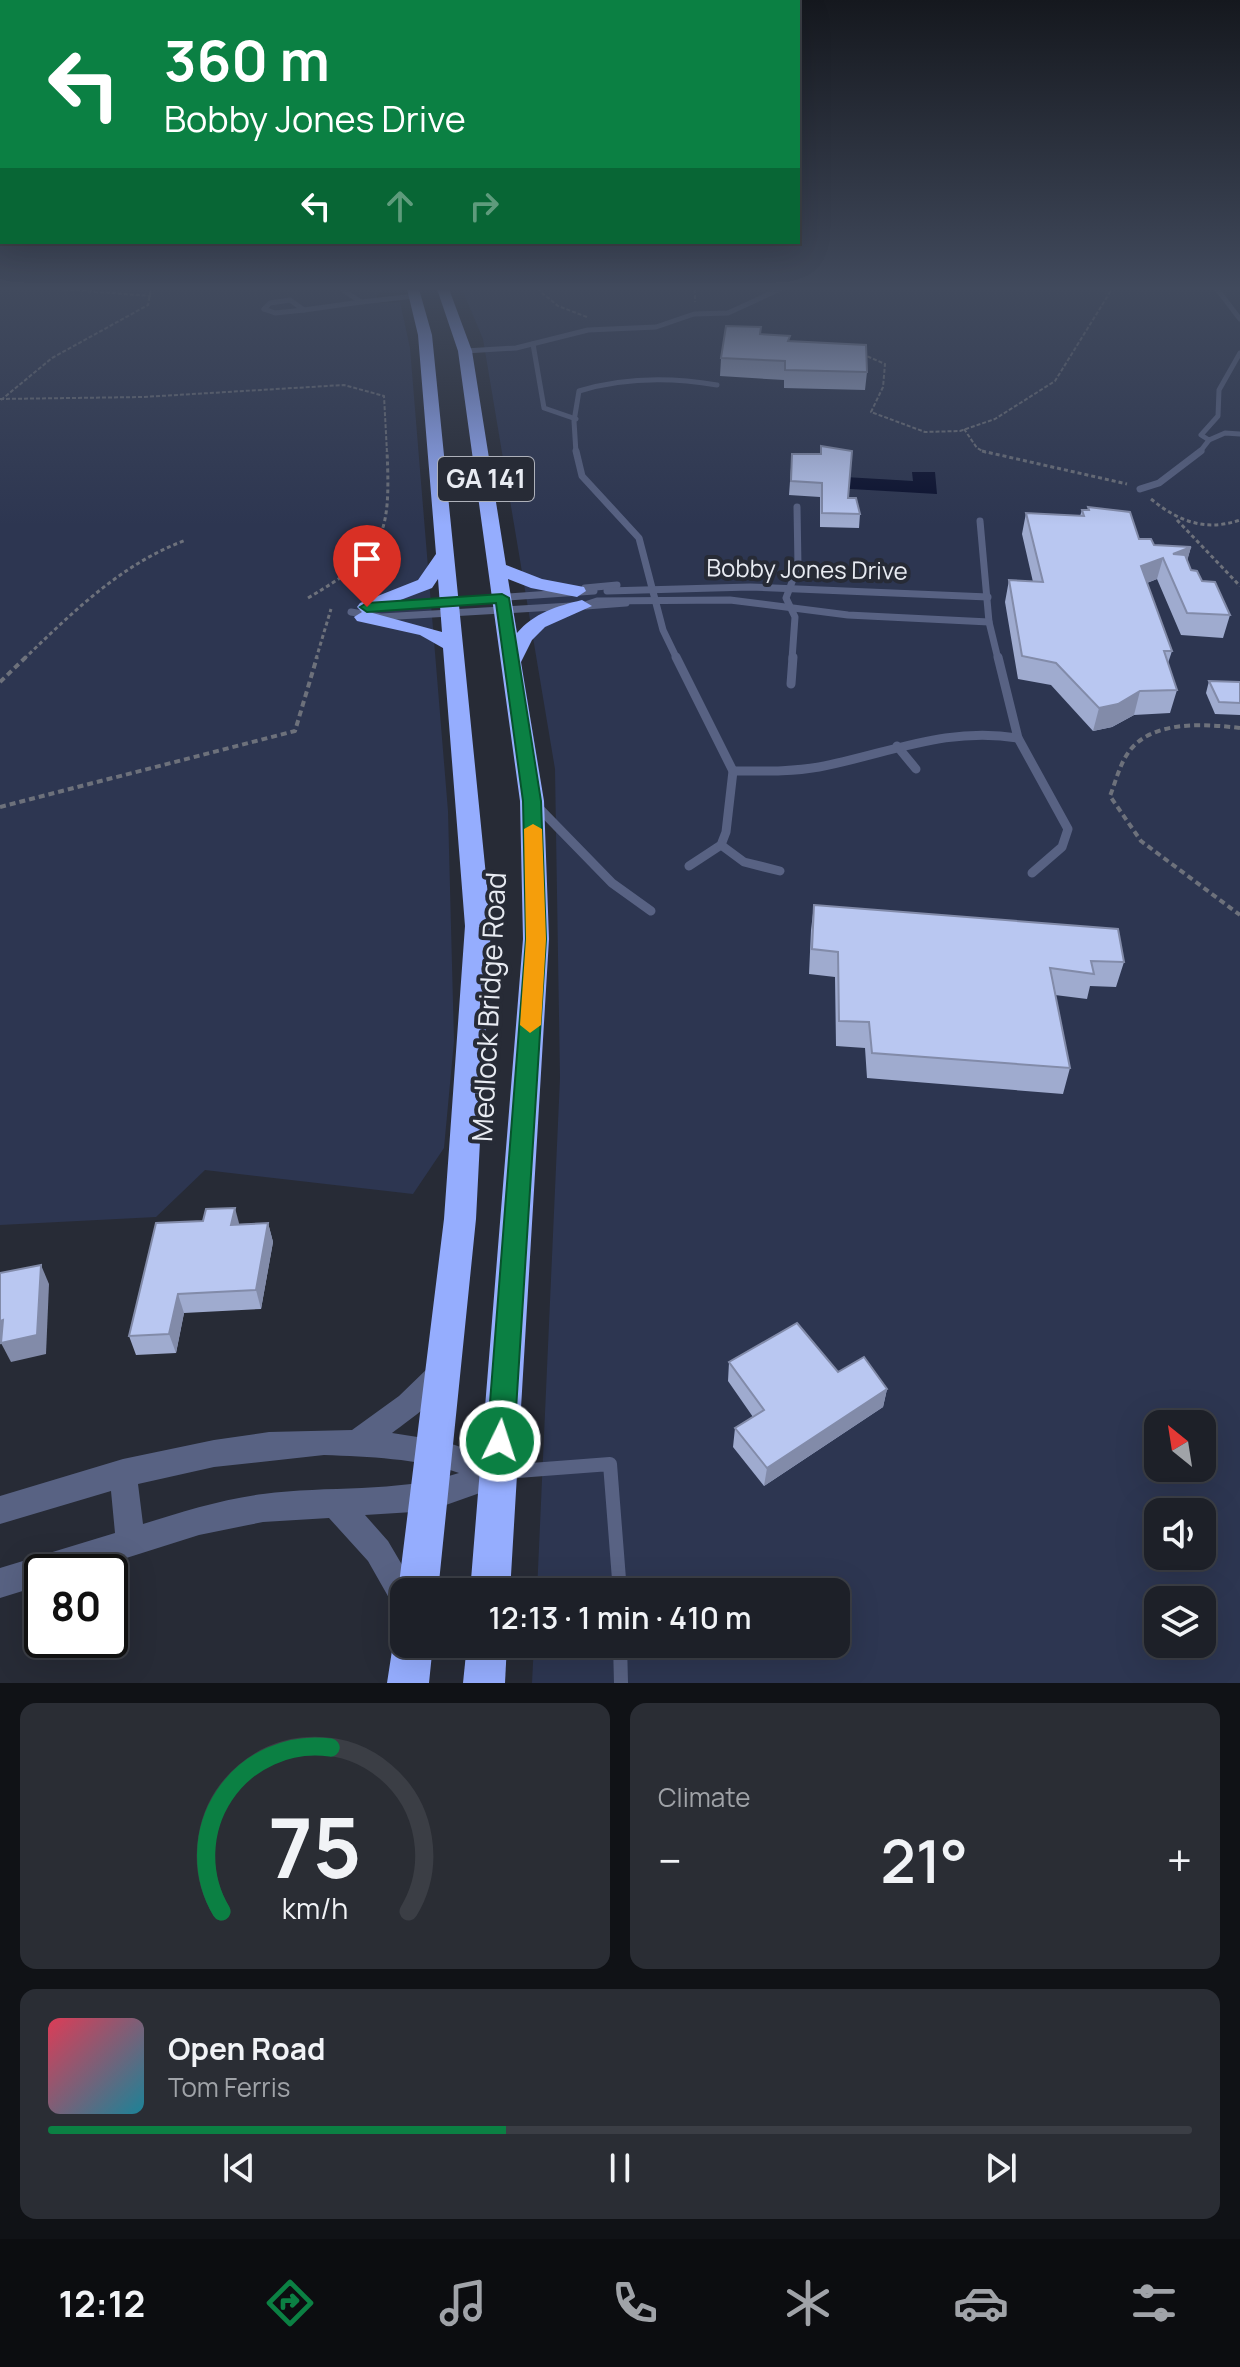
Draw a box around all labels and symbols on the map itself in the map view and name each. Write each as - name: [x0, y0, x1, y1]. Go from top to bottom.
- road number: GA 141: [438, 457, 534, 501]
- pin: [333, 525, 401, 607]
- street label: Bobby Jones Drive: [706, 550, 908, 587]
- street label: Medlock Bridge Road: [462, 871, 514, 1143]
- position arrow: [458, 1399, 542, 1483]
- north arrow: [1144, 1410, 1216, 1482]
- speed limit sign: 80: [24, 1554, 128, 1658]

